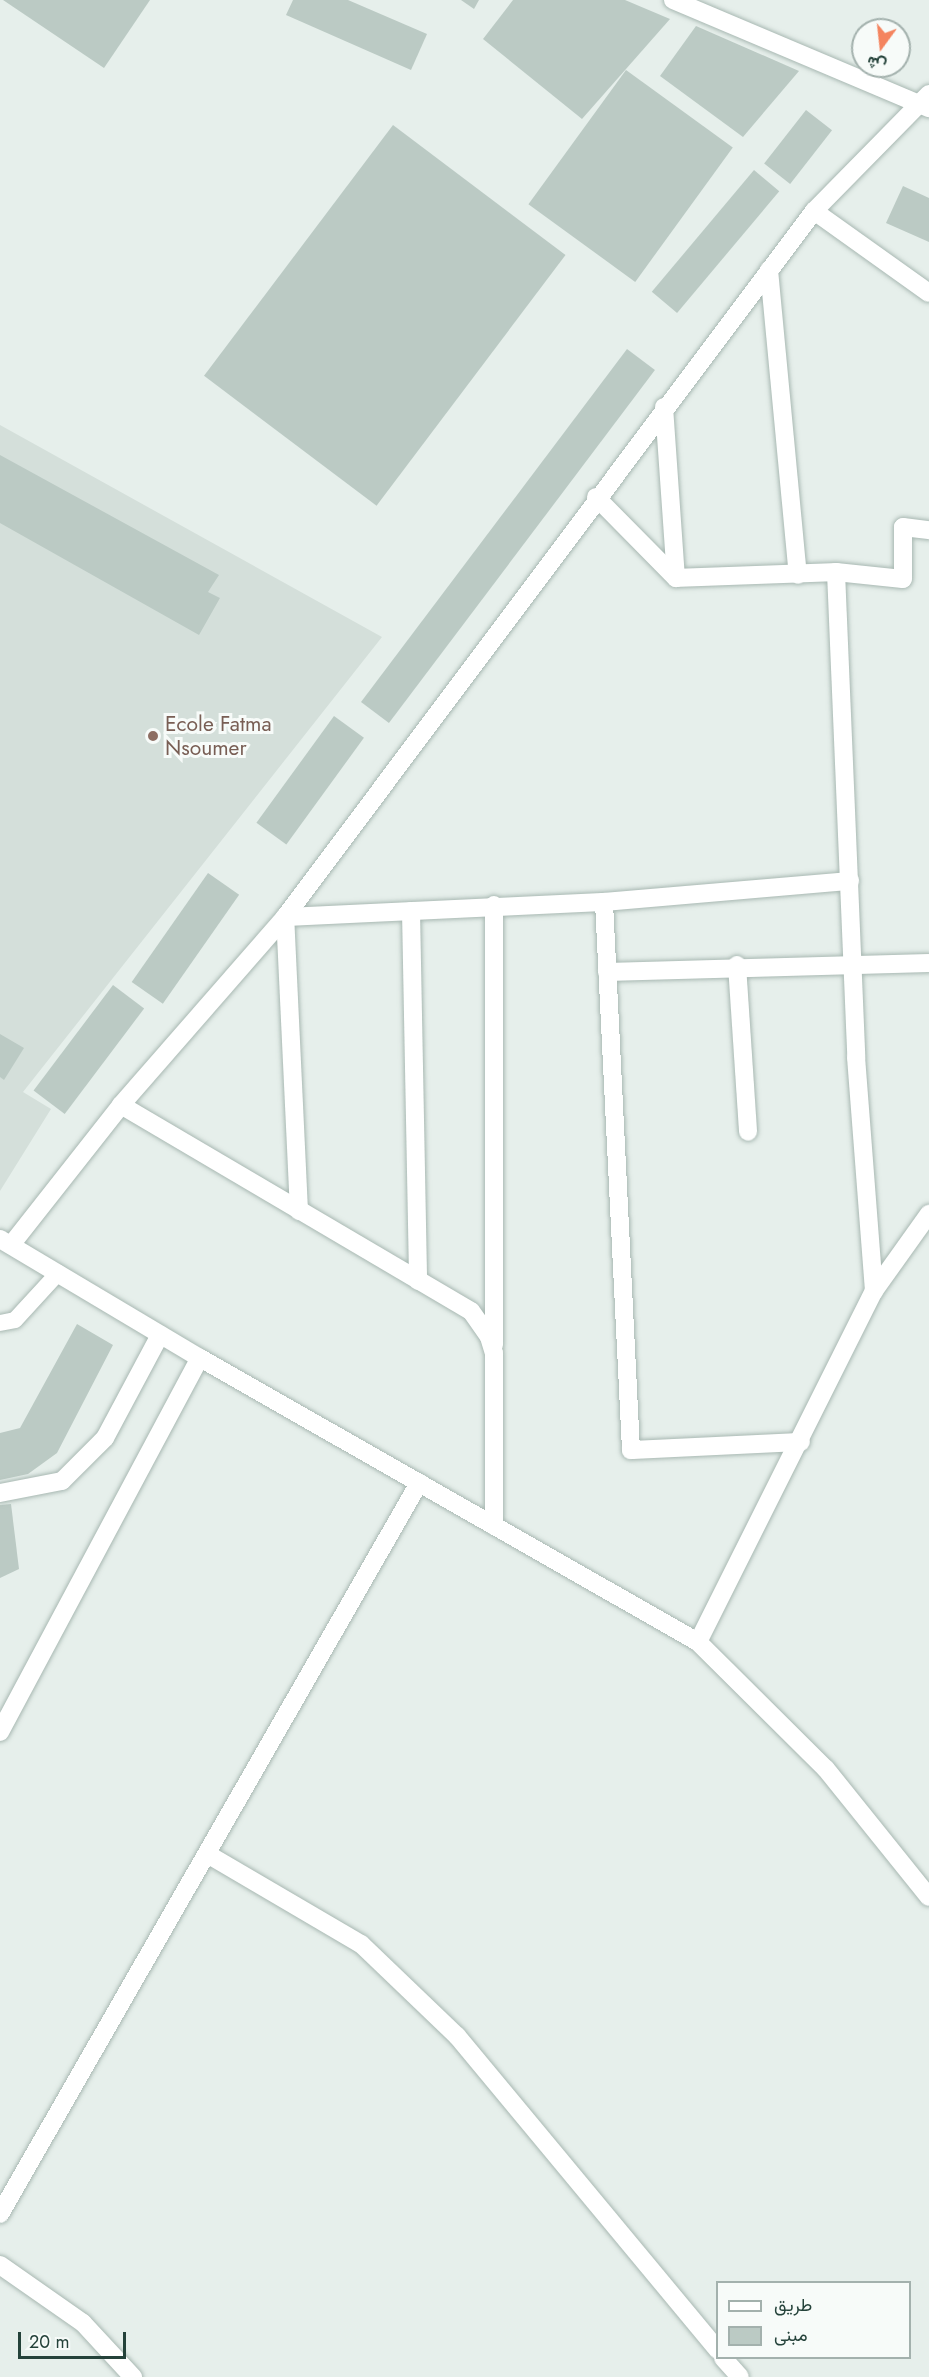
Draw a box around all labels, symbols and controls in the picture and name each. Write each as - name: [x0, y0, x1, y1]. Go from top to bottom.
- north arrow: [851, 18, 911, 78]
- text: ش: [864, 50, 889, 78]
- place label: Ecole Fatma Nsoumer: [165, 711, 271, 761]
- marker: Ecole Fatma Nsoumer: [146, 729, 160, 743]
- legend: [716, 2281, 911, 2359]
- text: طريق: [774, 2292, 812, 2318]
- scale bar: [21, 2320, 129, 2358]
- text: مبنى: [774, 2322, 808, 2348]
- text: 20 m: [29, 2329, 69, 2355]

